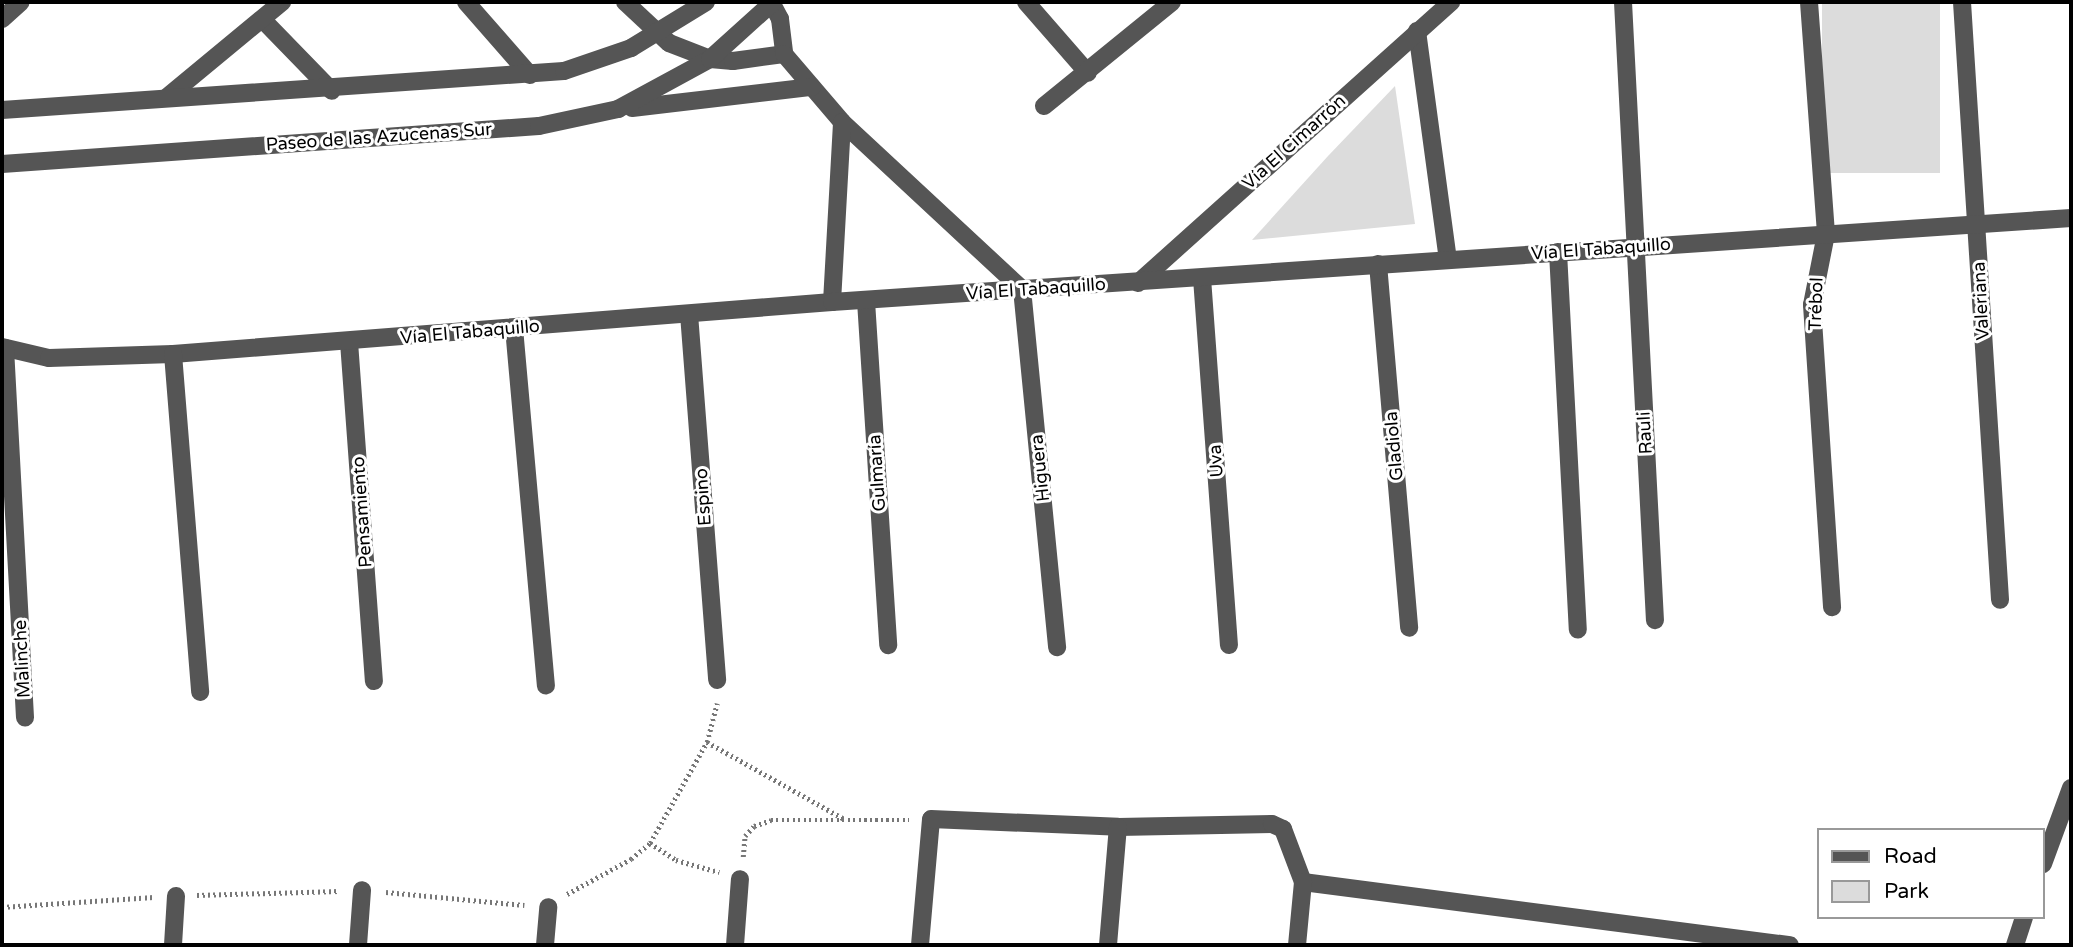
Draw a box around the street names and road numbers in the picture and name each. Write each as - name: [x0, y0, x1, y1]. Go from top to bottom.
- street label: Vía El Cimarrón: [1238, 90, 1350, 194]
- street label: Paseo de las Azucenas Sur: [265, 118, 493, 156]
- street label: Vía El Tabaquillo: [1530, 233, 1672, 265]
- street label: Valeriana: [1968, 261, 1994, 341]
- street label: Vía El Tabaquillo: [965, 273, 1107, 305]
- street label: Trébol: [1804, 277, 1828, 331]
- street label: Vía El Tabaquillo: [399, 315, 541, 349]
- street label: Gladiola: [1380, 410, 1408, 482]
- street label: Rauli: [1633, 411, 1657, 455]
- street label: Higuera: [1026, 433, 1054, 503]
- street label: Gulmaría: [864, 434, 890, 512]
- street label: Uva: [1204, 444, 1228, 478]
- street label: Pensamiento: [347, 456, 377, 568]
- street label: Espino: [690, 467, 716, 527]
- street label: Malinche: [9, 619, 35, 699]

